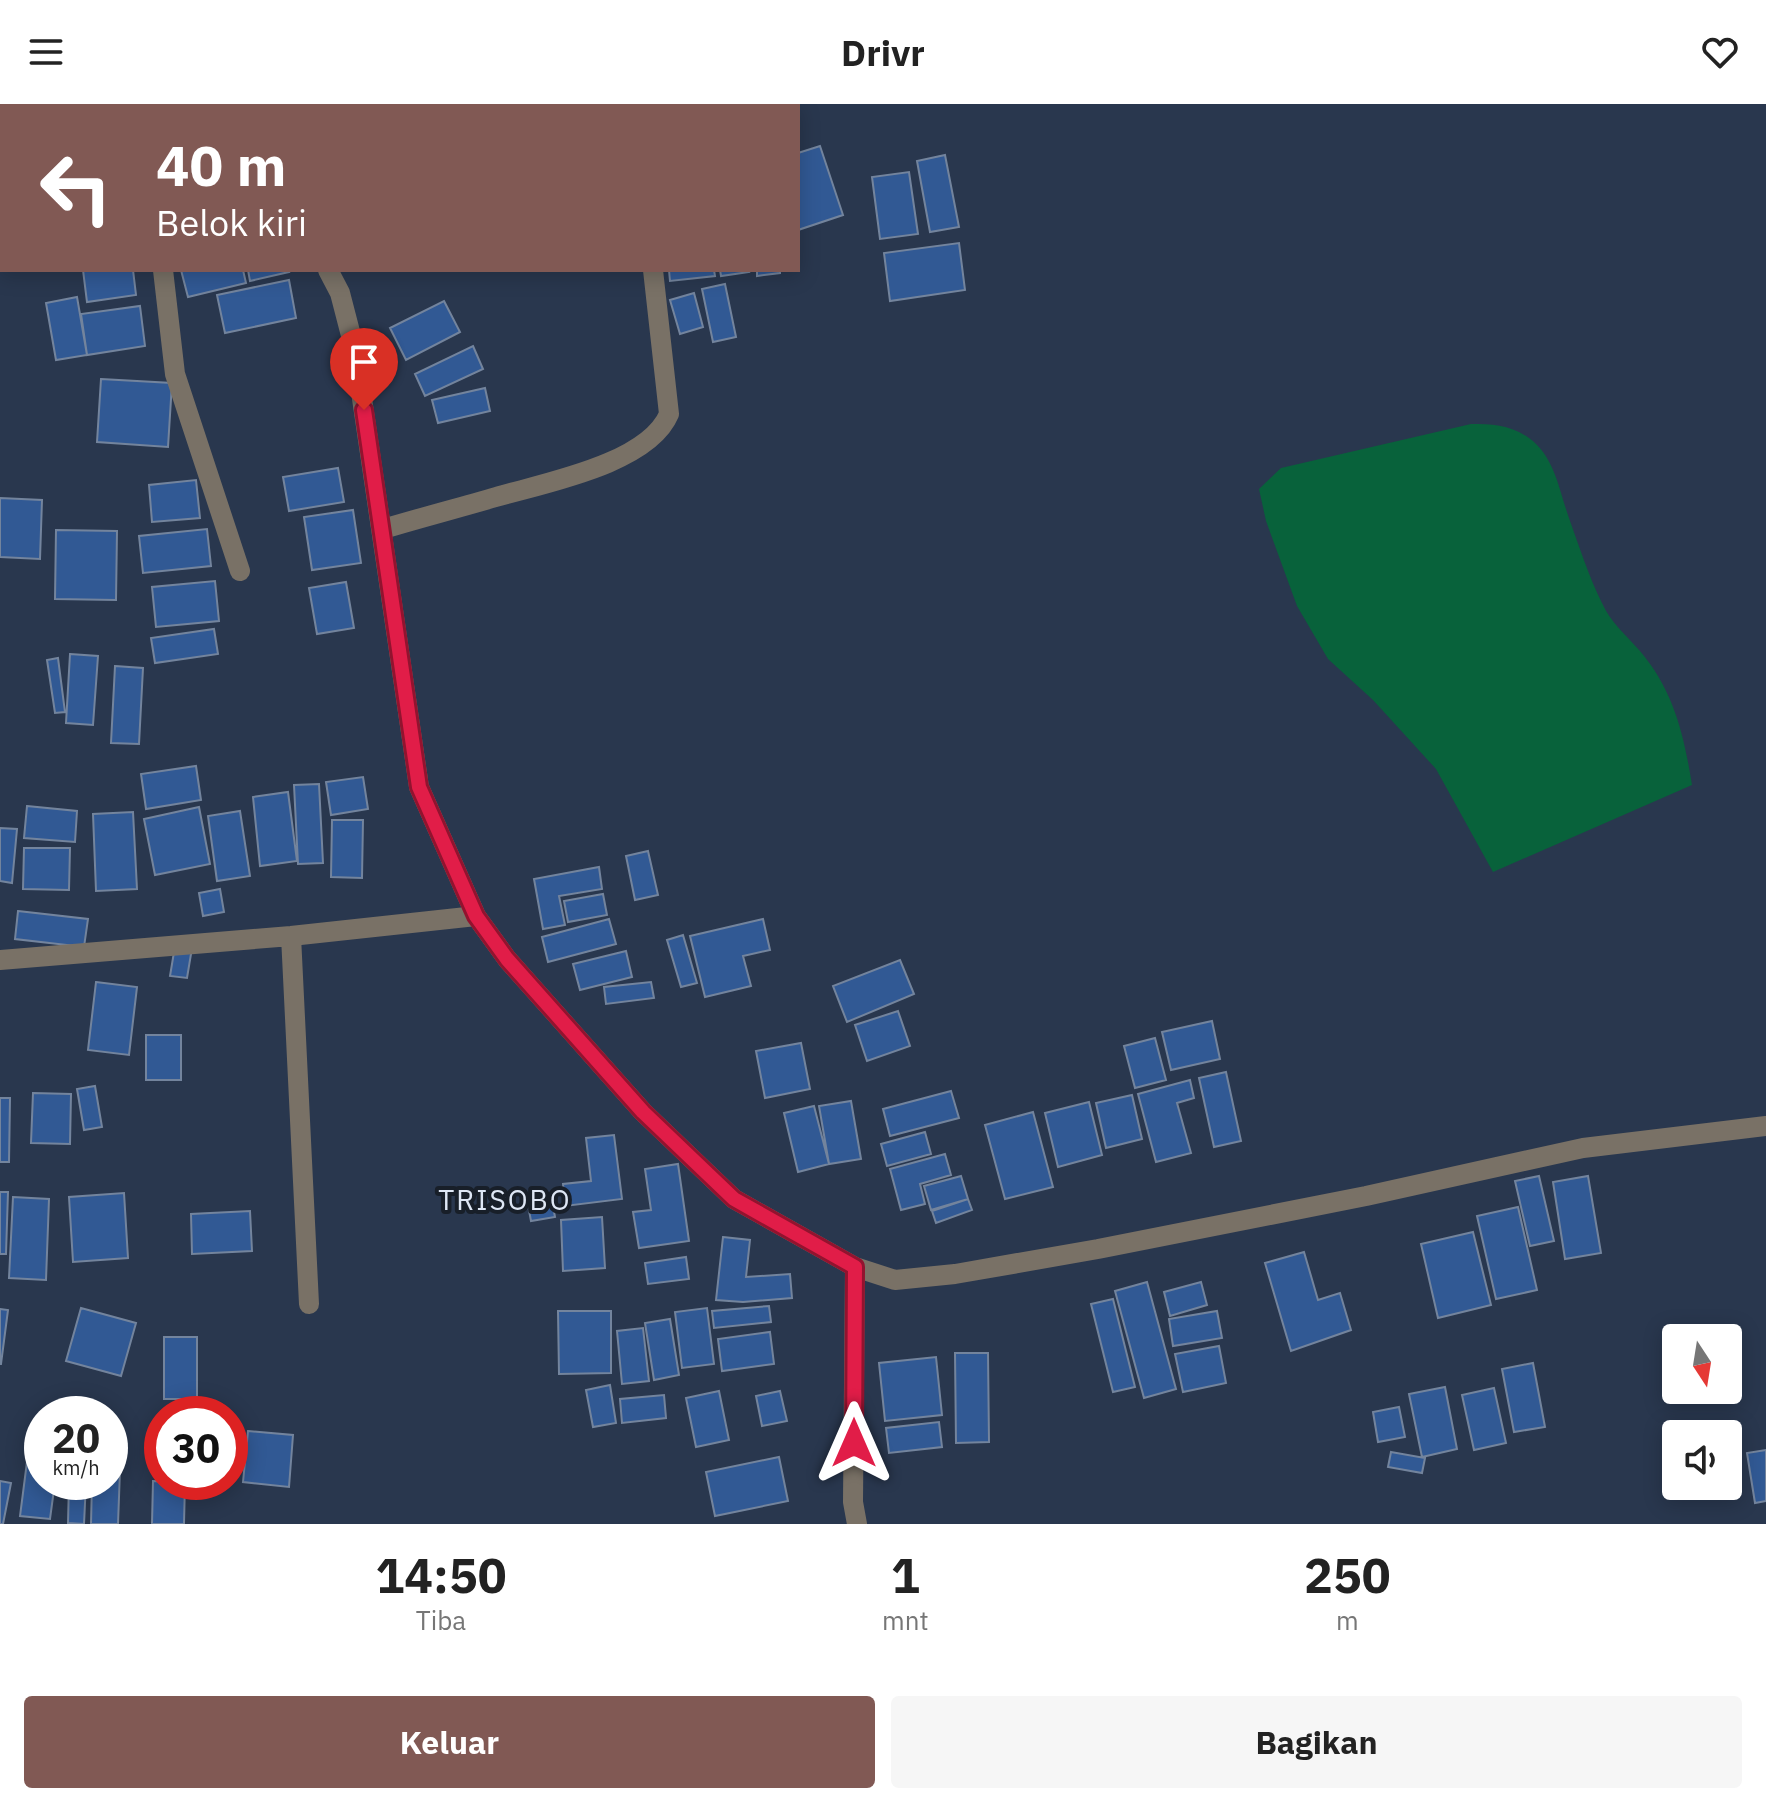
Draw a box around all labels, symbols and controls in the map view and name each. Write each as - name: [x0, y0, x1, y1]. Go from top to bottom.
- text: Drivr: [841, 29, 925, 76]
- icon: menu: [24, 30, 68, 74]
- icon: heart: [1698, 30, 1742, 74]
- text: 40 m: [156, 129, 286, 201]
- icon: left: [24, 136, 128, 240]
- text: Belok kiri: [156, 199, 307, 246]
- pin: [330, 328, 398, 410]
- icon: arrive: [342, 340, 386, 384]
- district label: TRISOBO: [438, 1181, 572, 1218]
- north arrow: [1662, 1324, 1742, 1404]
- map controls: [1662, 1324, 1742, 1500]
- speed limit sign: 30: [144, 1396, 248, 1500]
- position arrow: [812, 1401, 896, 1485]
- text: 20: [52, 1412, 100, 1464]
- button: sound: [1662, 1420, 1742, 1500]
- text: km/h: [52, 1454, 100, 1481]
- text: 14:50: [375, 1544, 507, 1606]
- text: 1: [891, 1544, 920, 1606]
- text: 250: [1304, 1544, 1391, 1606]
- text: Tiba: [416, 1603, 466, 1637]
- text: mnt: [882, 1603, 929, 1637]
- text: m: [1336, 1603, 1359, 1637]
- button: Keluar: [24, 1696, 875, 1788]
- button: Bagikan: [891, 1696, 1742, 1788]

